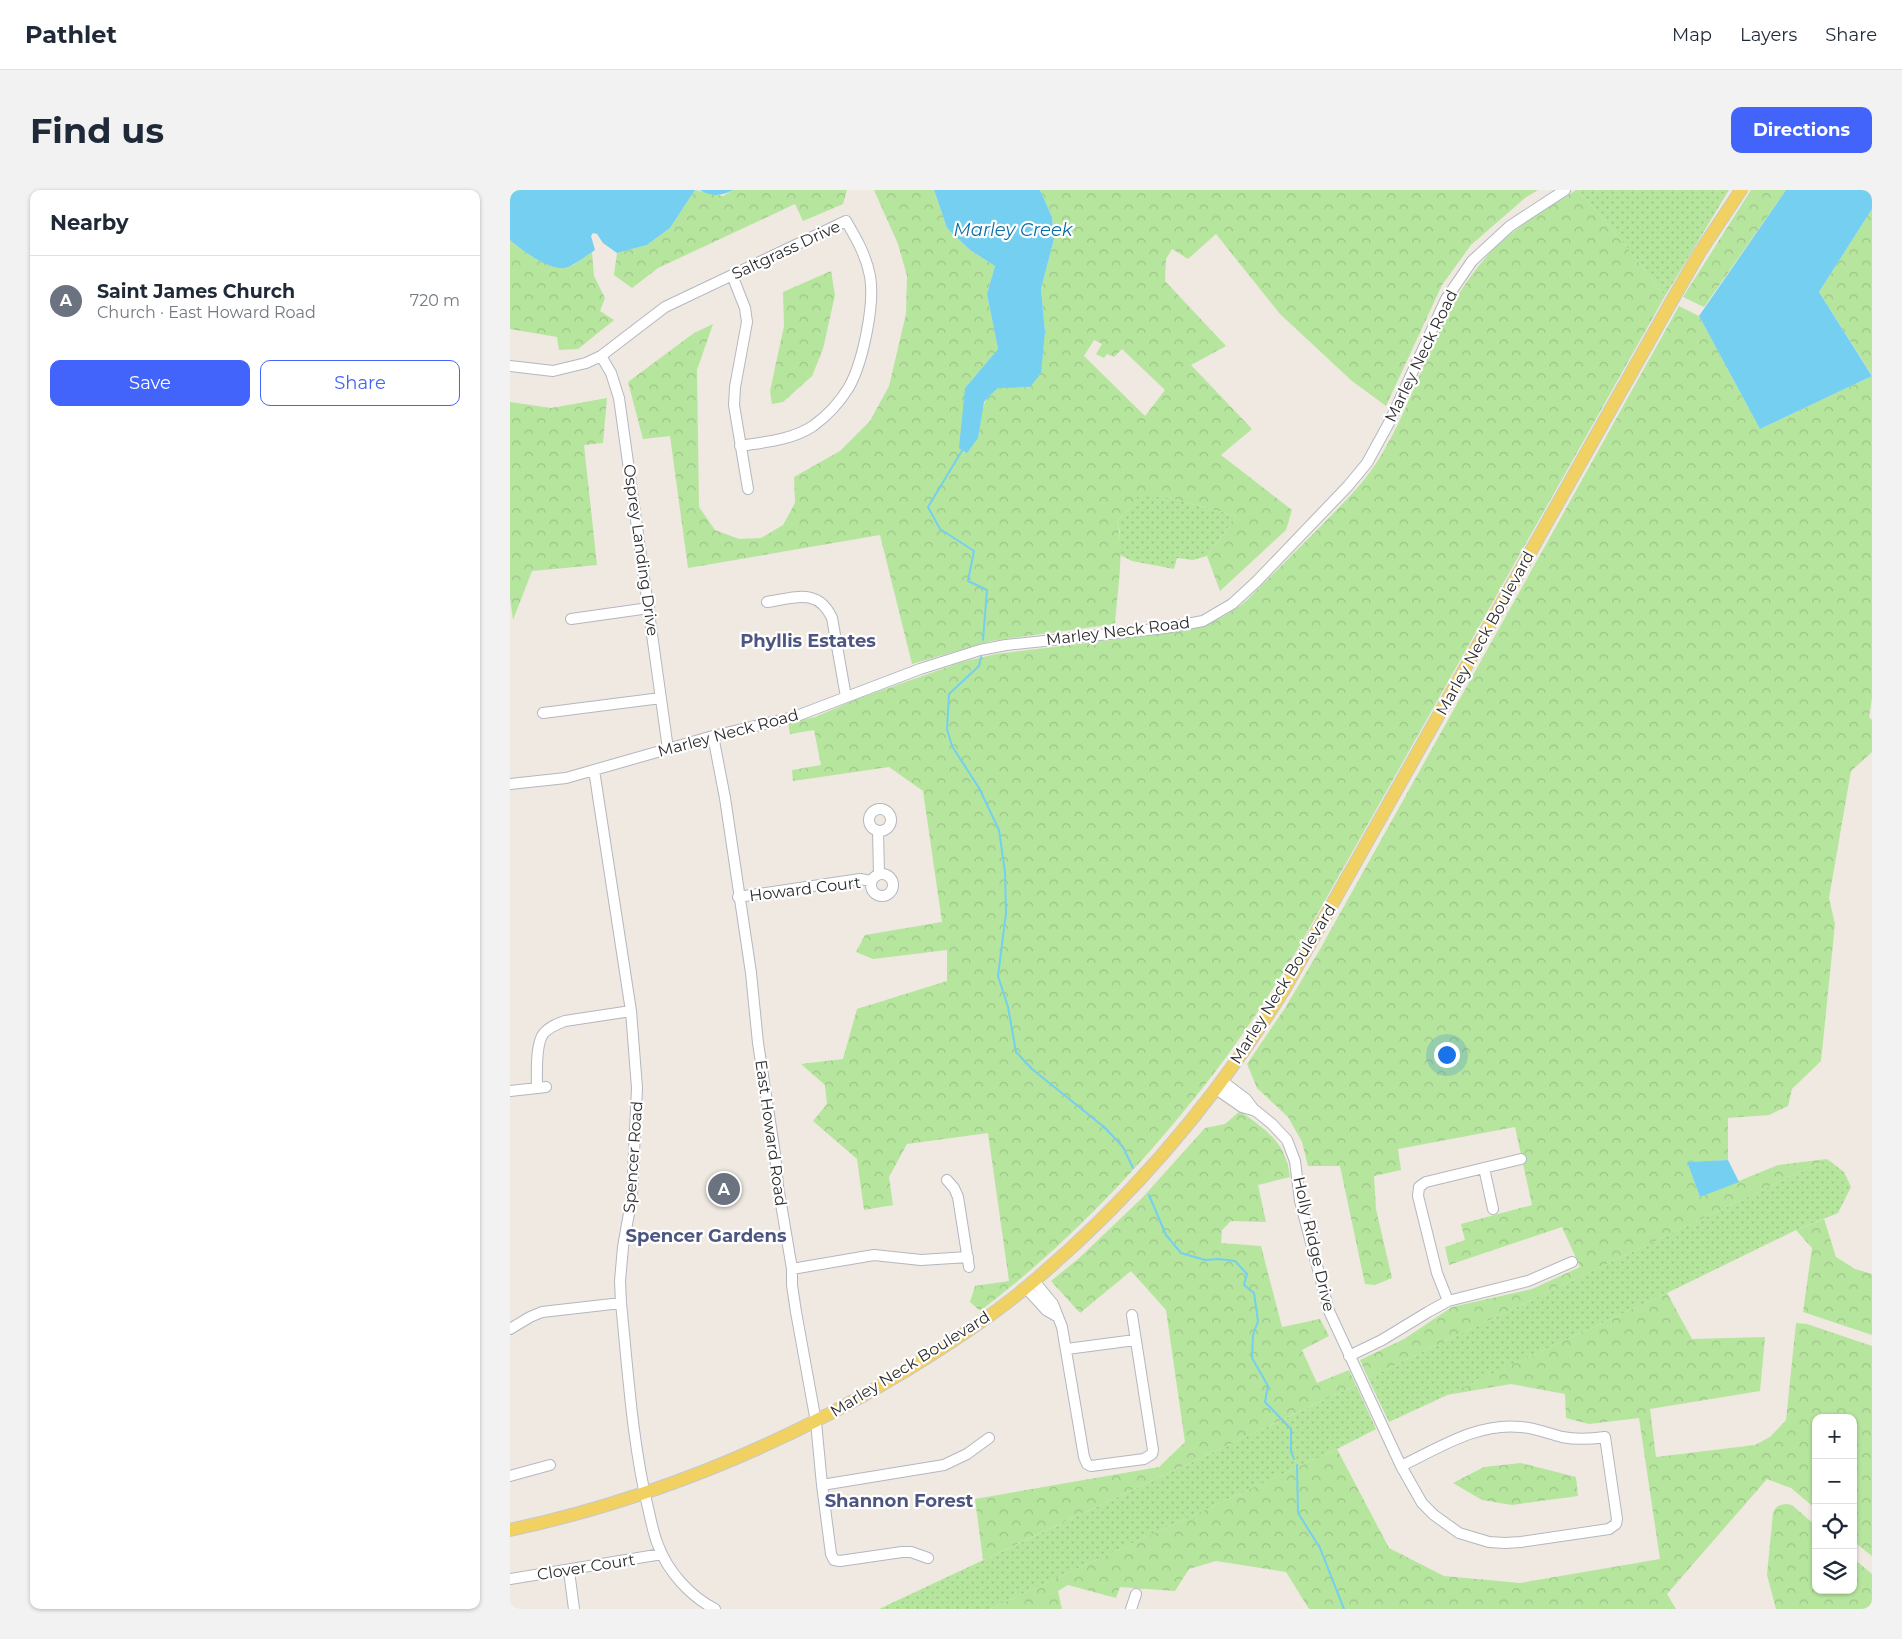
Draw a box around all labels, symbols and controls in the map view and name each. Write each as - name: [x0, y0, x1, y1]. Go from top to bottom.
- text: Pathlet: [25, 20, 117, 49]
- text: Map: [1672, 24, 1712, 46]
- text: Layers: [1740, 24, 1797, 46]
- text: Share: [1825, 24, 1877, 46]
- button: Directions: [1731, 107, 1872, 153]
- text: Find us: [30, 109, 164, 152]
- text: Nearby: [50, 210, 129, 235]
- street label: Saltgrass Drive: [729, 217, 843, 283]
- water label: Marley Creek: [954, 219, 1074, 241]
- text: Saint James Church: [97, 280, 295, 303]
- street label: Marley Neck Road: [1381, 287, 1461, 425]
- text: A: [60, 291, 72, 310]
- text: 720 m: [410, 291, 460, 310]
- text: Church · East Howard Road: [97, 303, 316, 322]
- button: Save: [50, 360, 250, 406]
- button: Share: [260, 360, 460, 406]
- street label: Osprey Landing Drive: [620, 463, 662, 637]
- street label: Marley Neck Boulevard: [1432, 548, 1538, 718]
- street label: Marley Neck Road: [1045, 613, 1191, 649]
- district label: Phyllis Estates: [740, 630, 876, 652]
- street label: Marley Neck Road: [656, 705, 800, 761]
- street label: Howard Court: [748, 873, 862, 905]
- street label: Marley Neck Boulevard: [1226, 901, 1340, 1067]
- your location: [1434, 1042, 1460, 1068]
- street label: East Howard Road: [751, 1059, 791, 1207]
- street label: Spencer Road: [620, 1100, 646, 1214]
- pin: A: [708, 1170, 740, 1208]
- street label: Holly Ridge Drive: [1289, 1175, 1339, 1313]
- district label: Spencer Gardens: [626, 1225, 787, 1247]
- street label: Marley Neck Boulevard: [827, 1307, 993, 1421]
- map controls: [1812, 1414, 1857, 1594]
- button: +: [1812, 1414, 1857, 1459]
- button: −: [1812, 1459, 1857, 1504]
- district label: Shannon Forest: [825, 1490, 974, 1512]
- button: locate: [1812, 1504, 1857, 1549]
- button: layers: [1812, 1549, 1857, 1594]
- street label: Clover Court: [536, 1550, 637, 1584]

